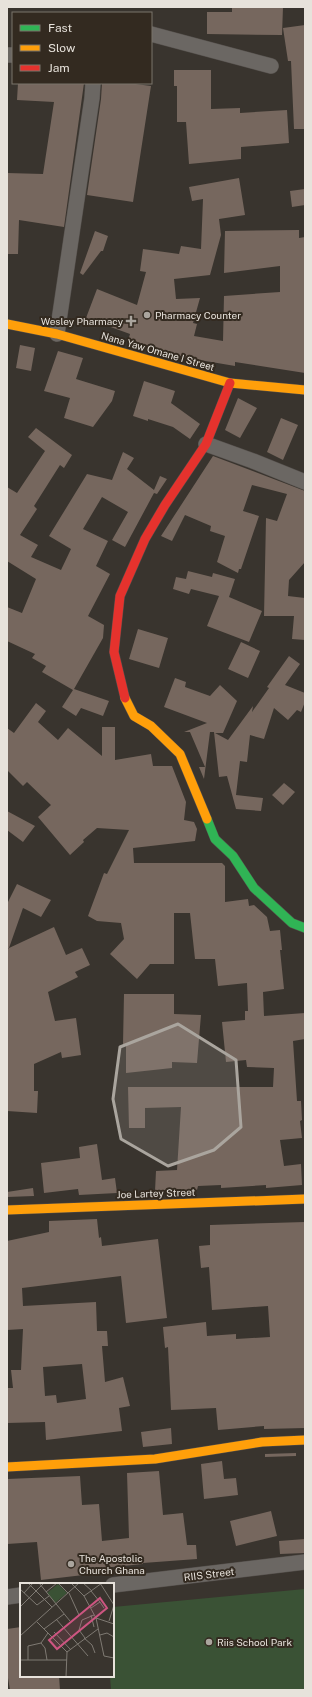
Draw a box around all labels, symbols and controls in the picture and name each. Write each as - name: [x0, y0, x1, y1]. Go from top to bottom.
- legend: [12, 12, 152, 84]
- text: Fast: [48, 21, 73, 35]
- text: Slow: [48, 41, 76, 55]
- text: Jam: [48, 61, 70, 75]
- place label: Pharmacy Counter: [155, 309, 241, 321]
- marker: Pharmacy Counter: [142, 310, 152, 320]
- place label: Wesley Pharmacy: [41, 315, 124, 327]
- marker: Wesley Pharmacy: [126, 316, 136, 326]
- street label: Nana Yaw Omane I Street: [100, 329, 216, 373]
- street label: Joe Lartey Street: [116, 1186, 196, 1200]
- place label: The Apostolic Church Ghana: [79, 1552, 145, 1576]
- marker: The Apostolic Church Ghana: [66, 1559, 76, 1569]
- street label: RIIS Street: [183, 1565, 235, 1583]
- inset map: [20, 1583, 114, 1677]
- place label: Riis School Park: [217, 1636, 292, 1648]
- marker: Riis School Park: [204, 1637, 214, 1647]

